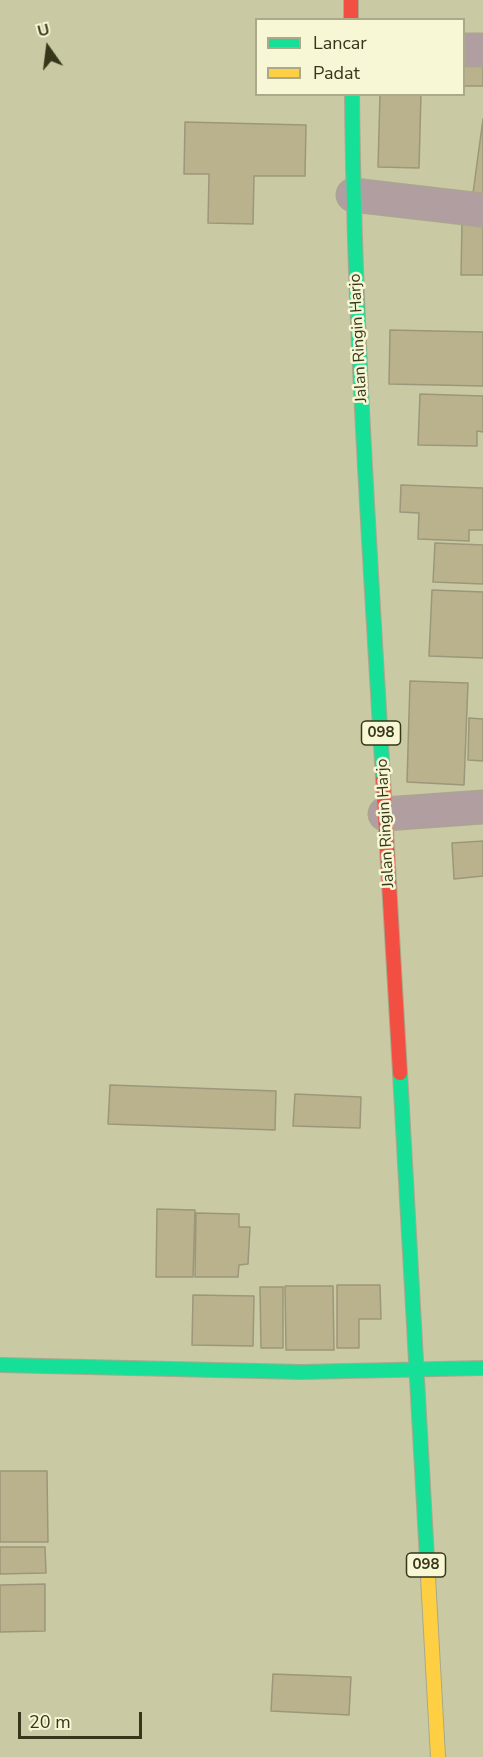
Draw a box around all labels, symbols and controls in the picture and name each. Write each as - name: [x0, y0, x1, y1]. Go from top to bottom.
- north arrow: [18, 18, 78, 78]
- text: U: [35, 18, 52, 43]
- legend: [255, 18, 465, 96]
- text: Lancar: [313, 31, 367, 55]
- text: Padat: [313, 61, 360, 85]
- street label: Jalan Ringin Harjo: [346, 273, 372, 403]
- road number: 098: [362, 721, 400, 745]
- street label: Jalan Ringin Harjo: [373, 758, 399, 888]
- road number: 098: [406, 1553, 446, 1577]
- scale bar: [21, 1700, 146, 1738]
- text: 20 m: [29, 1710, 71, 1734]

